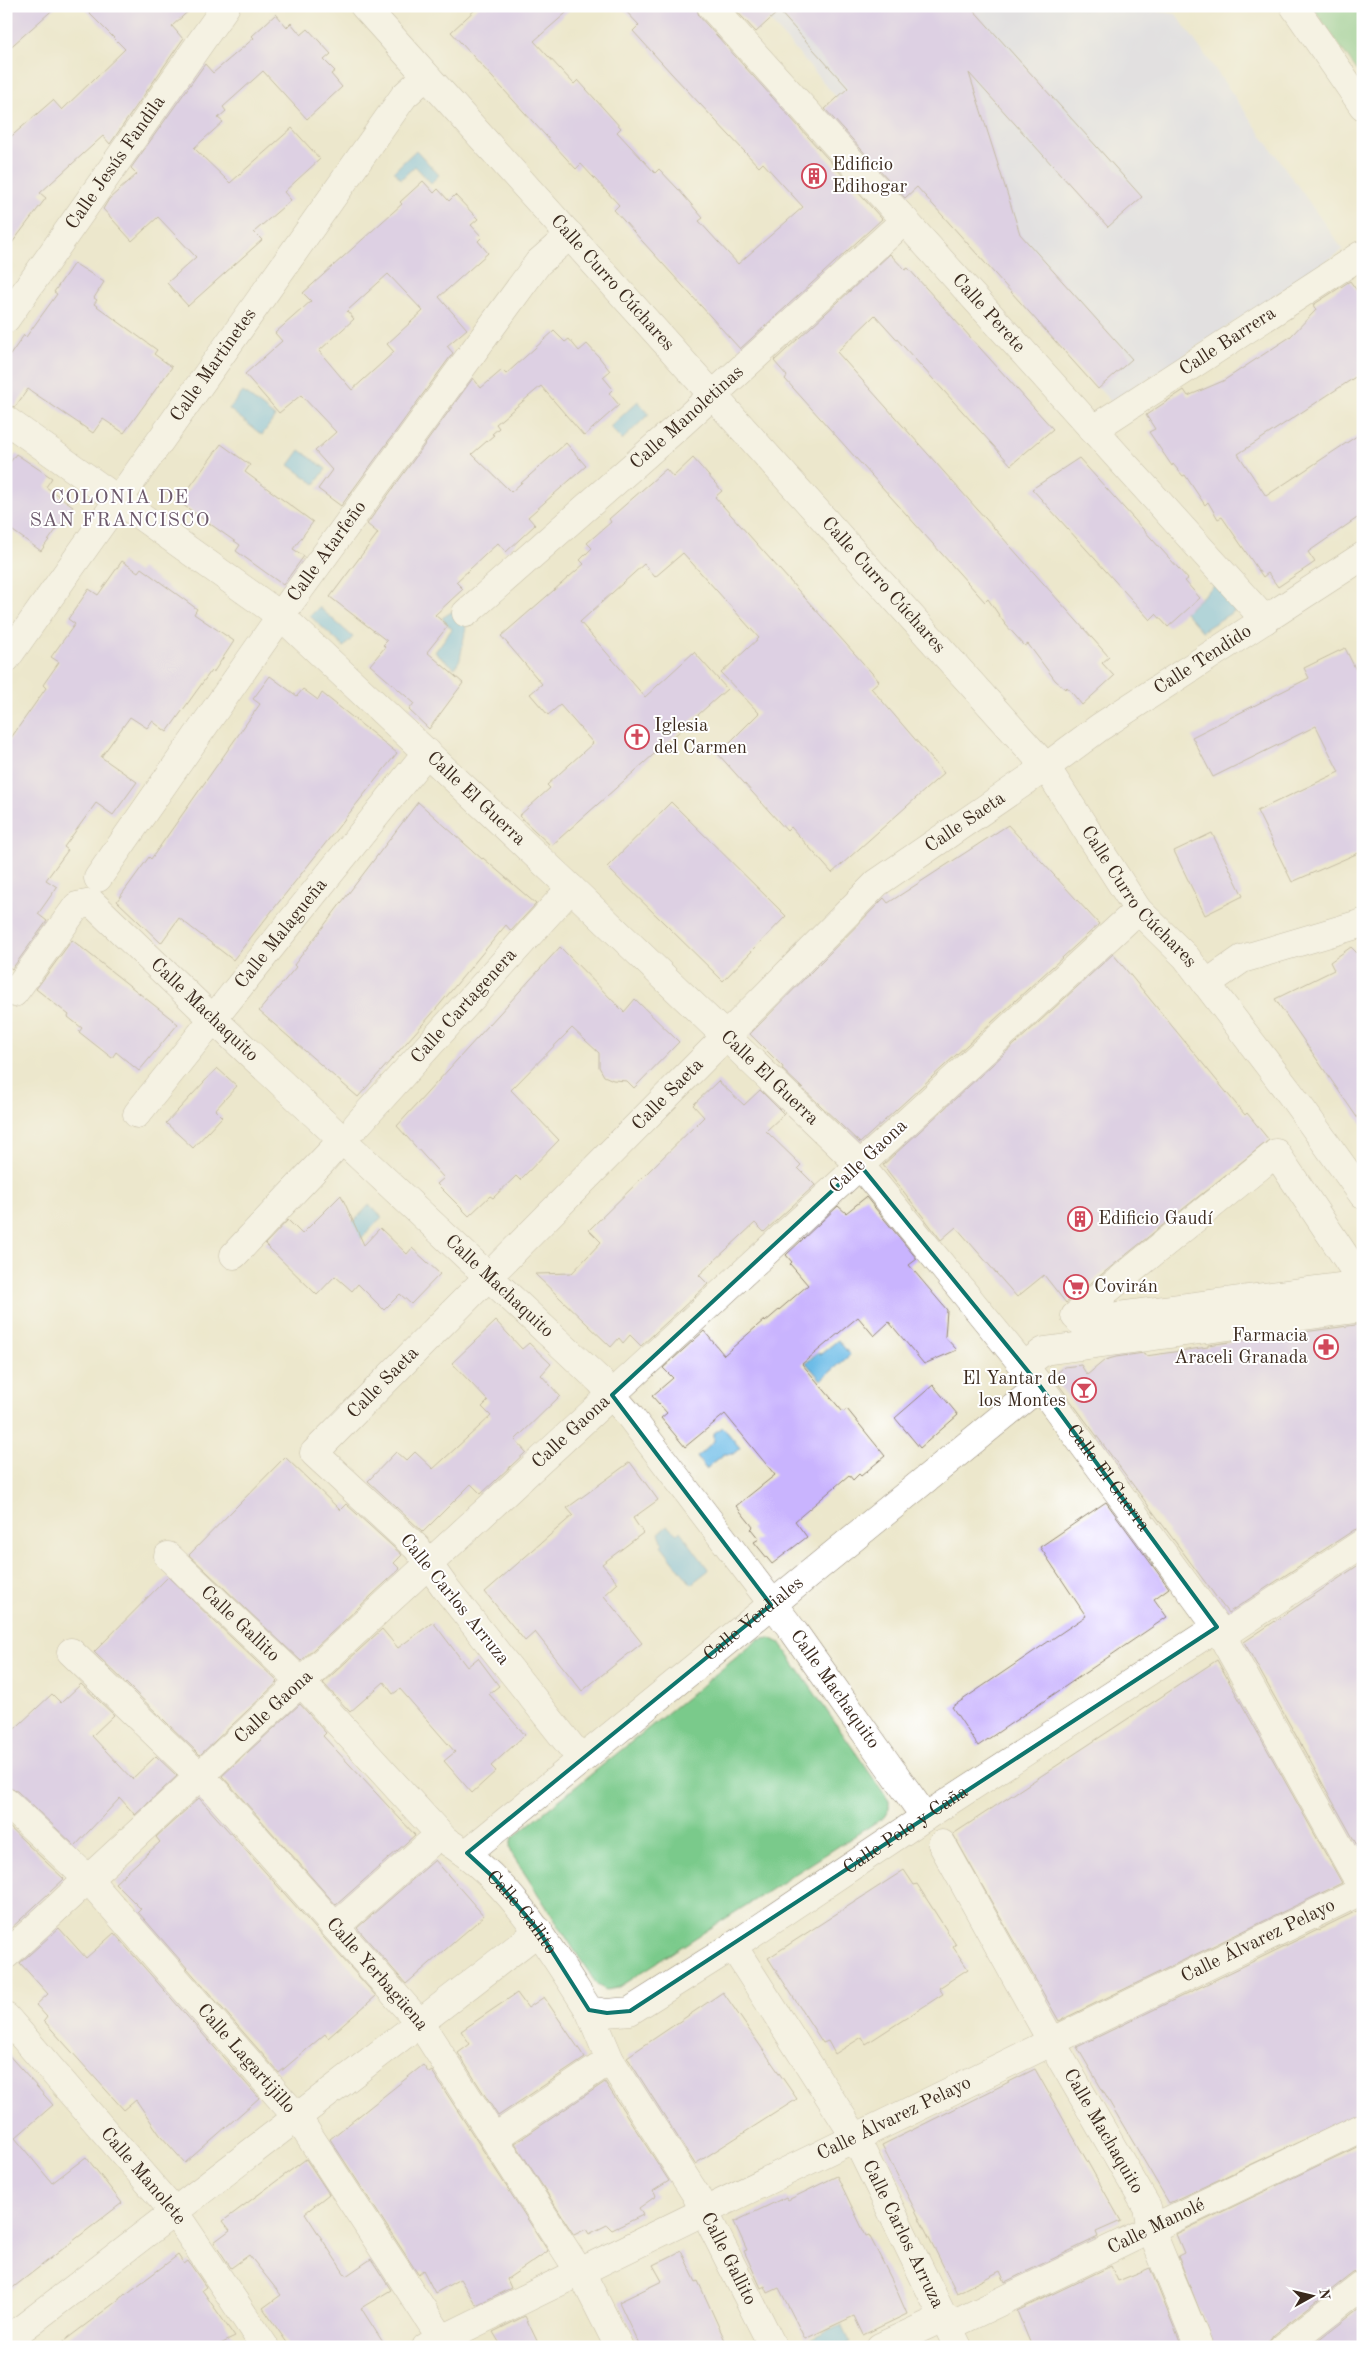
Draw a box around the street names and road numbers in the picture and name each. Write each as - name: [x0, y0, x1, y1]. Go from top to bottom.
- street label: Calle Jesús Fandila: [63, 92, 169, 233]
- street label: Calle Curro Cúchares: [547, 211, 678, 355]
- street label: Calle Perete: [948, 270, 1029, 357]
- street label: Calle Barrera: [1176, 303, 1280, 380]
- street label: Calle Martinetes: [167, 305, 260, 425]
- street label: Calle Manoletinas: [627, 362, 747, 473]
- street label: Calle Atarfeño: [284, 498, 370, 605]
- street label: Calle Curro Cúchares: [818, 514, 949, 657]
- street label: Calle Tendido: [1151, 621, 1255, 699]
- street label: Calle El Guerra: [423, 748, 529, 850]
- street label: Calle Saeta: [922, 788, 1009, 856]
- street label: Calle Curro Cúchares: [1077, 823, 1200, 971]
- street label: Calle Malagueña: [232, 875, 331, 992]
- street label: Calle Cartagenera: [408, 945, 521, 1067]
- street label: Calle Machaquito: [147, 955, 262, 1066]
- street label: Calle El Guerra: [717, 1027, 822, 1130]
- street label: Calle Saeta: [629, 1055, 708, 1134]
- street label: Calle Gaona: [826, 1116, 912, 1198]
- street label: Calle Machaquito: [441, 1232, 557, 1342]
- street label: Calle Saeta: [344, 1343, 423, 1422]
- street label: Calle Gaona: [529, 1391, 614, 1473]
- street label: Calle El Guerra: [1062, 1421, 1153, 1536]
- street label: Calle Carlos Arruza: [395, 1531, 513, 1670]
- street label: Calle Verdiales: [700, 1573, 807, 1665]
- street label: Calle Gallito: [197, 1582, 283, 1666]
- street label: Calle Machaquito: [786, 1627, 883, 1752]
- street label: Calle Gaona: [231, 1666, 317, 1748]
- street label: Calle Polo y Caña: [840, 1782, 972, 1878]
- street label: Calle Gallito: [482, 1867, 560, 1958]
- street label: Calle Álvarez Pelayo: [1178, 1896, 1338, 1987]
- street label: Calle Yerbagüena: [322, 1914, 432, 2035]
- street label: Calle Lagartijillo: [193, 2001, 299, 2117]
- street label: Calle Machaquito: [1060, 2066, 1147, 2197]
- street label: Calle Álvarez Pelayo: [814, 2073, 974, 2164]
- street label: Calle Manolete: [96, 2124, 189, 2228]
- street label: Calle Carlos Arruza: [858, 2157, 947, 2312]
- street label: Calle Manolé: [1105, 2195, 1208, 2258]
- street label: Calle Gallito: [697, 2210, 760, 2308]

